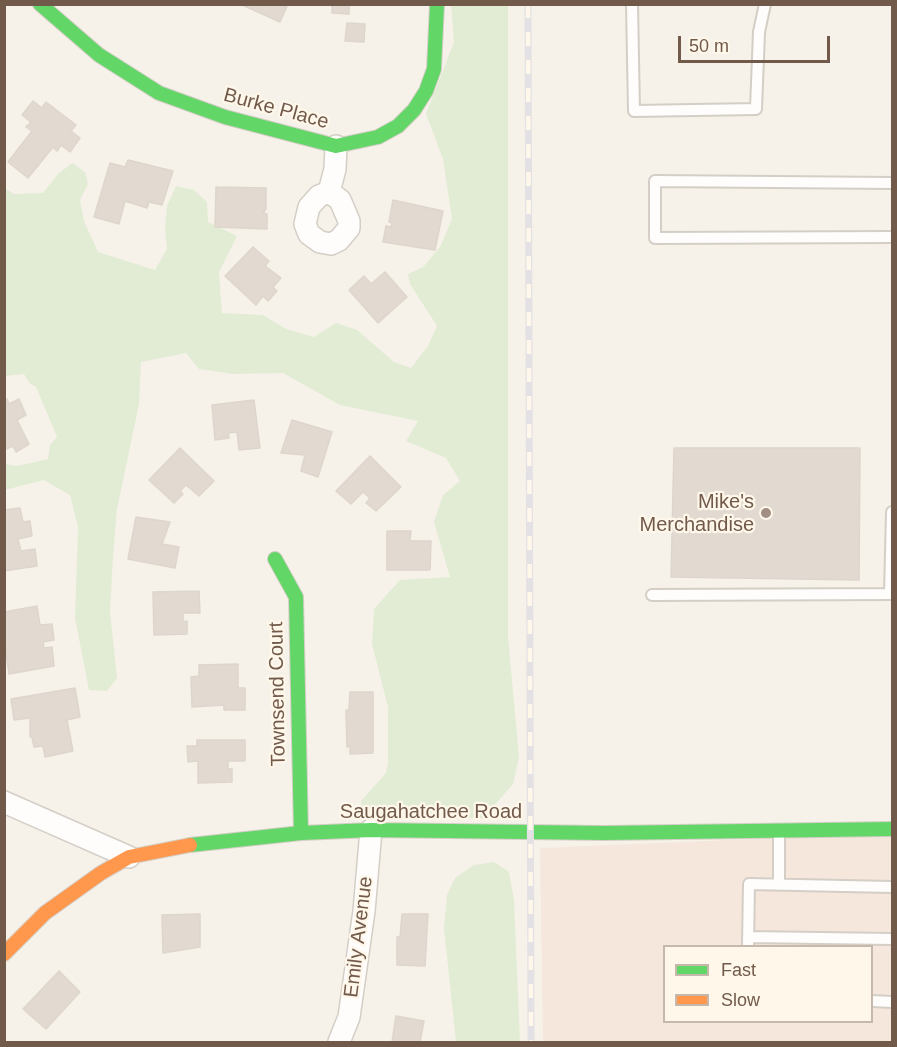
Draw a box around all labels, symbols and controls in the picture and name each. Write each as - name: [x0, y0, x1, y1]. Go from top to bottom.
- scale bar: [681, 24, 832, 62]
- text: 50 m: [689, 36, 729, 56]
- street label: Burke Place: [221, 83, 331, 135]
- place label: Mike's Merchandise: [639, 490, 754, 537]
- marker: Mike's Merchandise: [759, 506, 773, 520]
- street label: Townsend Court: [265, 622, 291, 766]
- street label: Saugahatchee Road: [340, 800, 522, 824]
- street label: Emily Avenue: [340, 875, 378, 999]
- legend: [663, 945, 873, 1023]
- text: Fast: [721, 960, 756, 980]
- text: Slow: [721, 990, 760, 1010]

